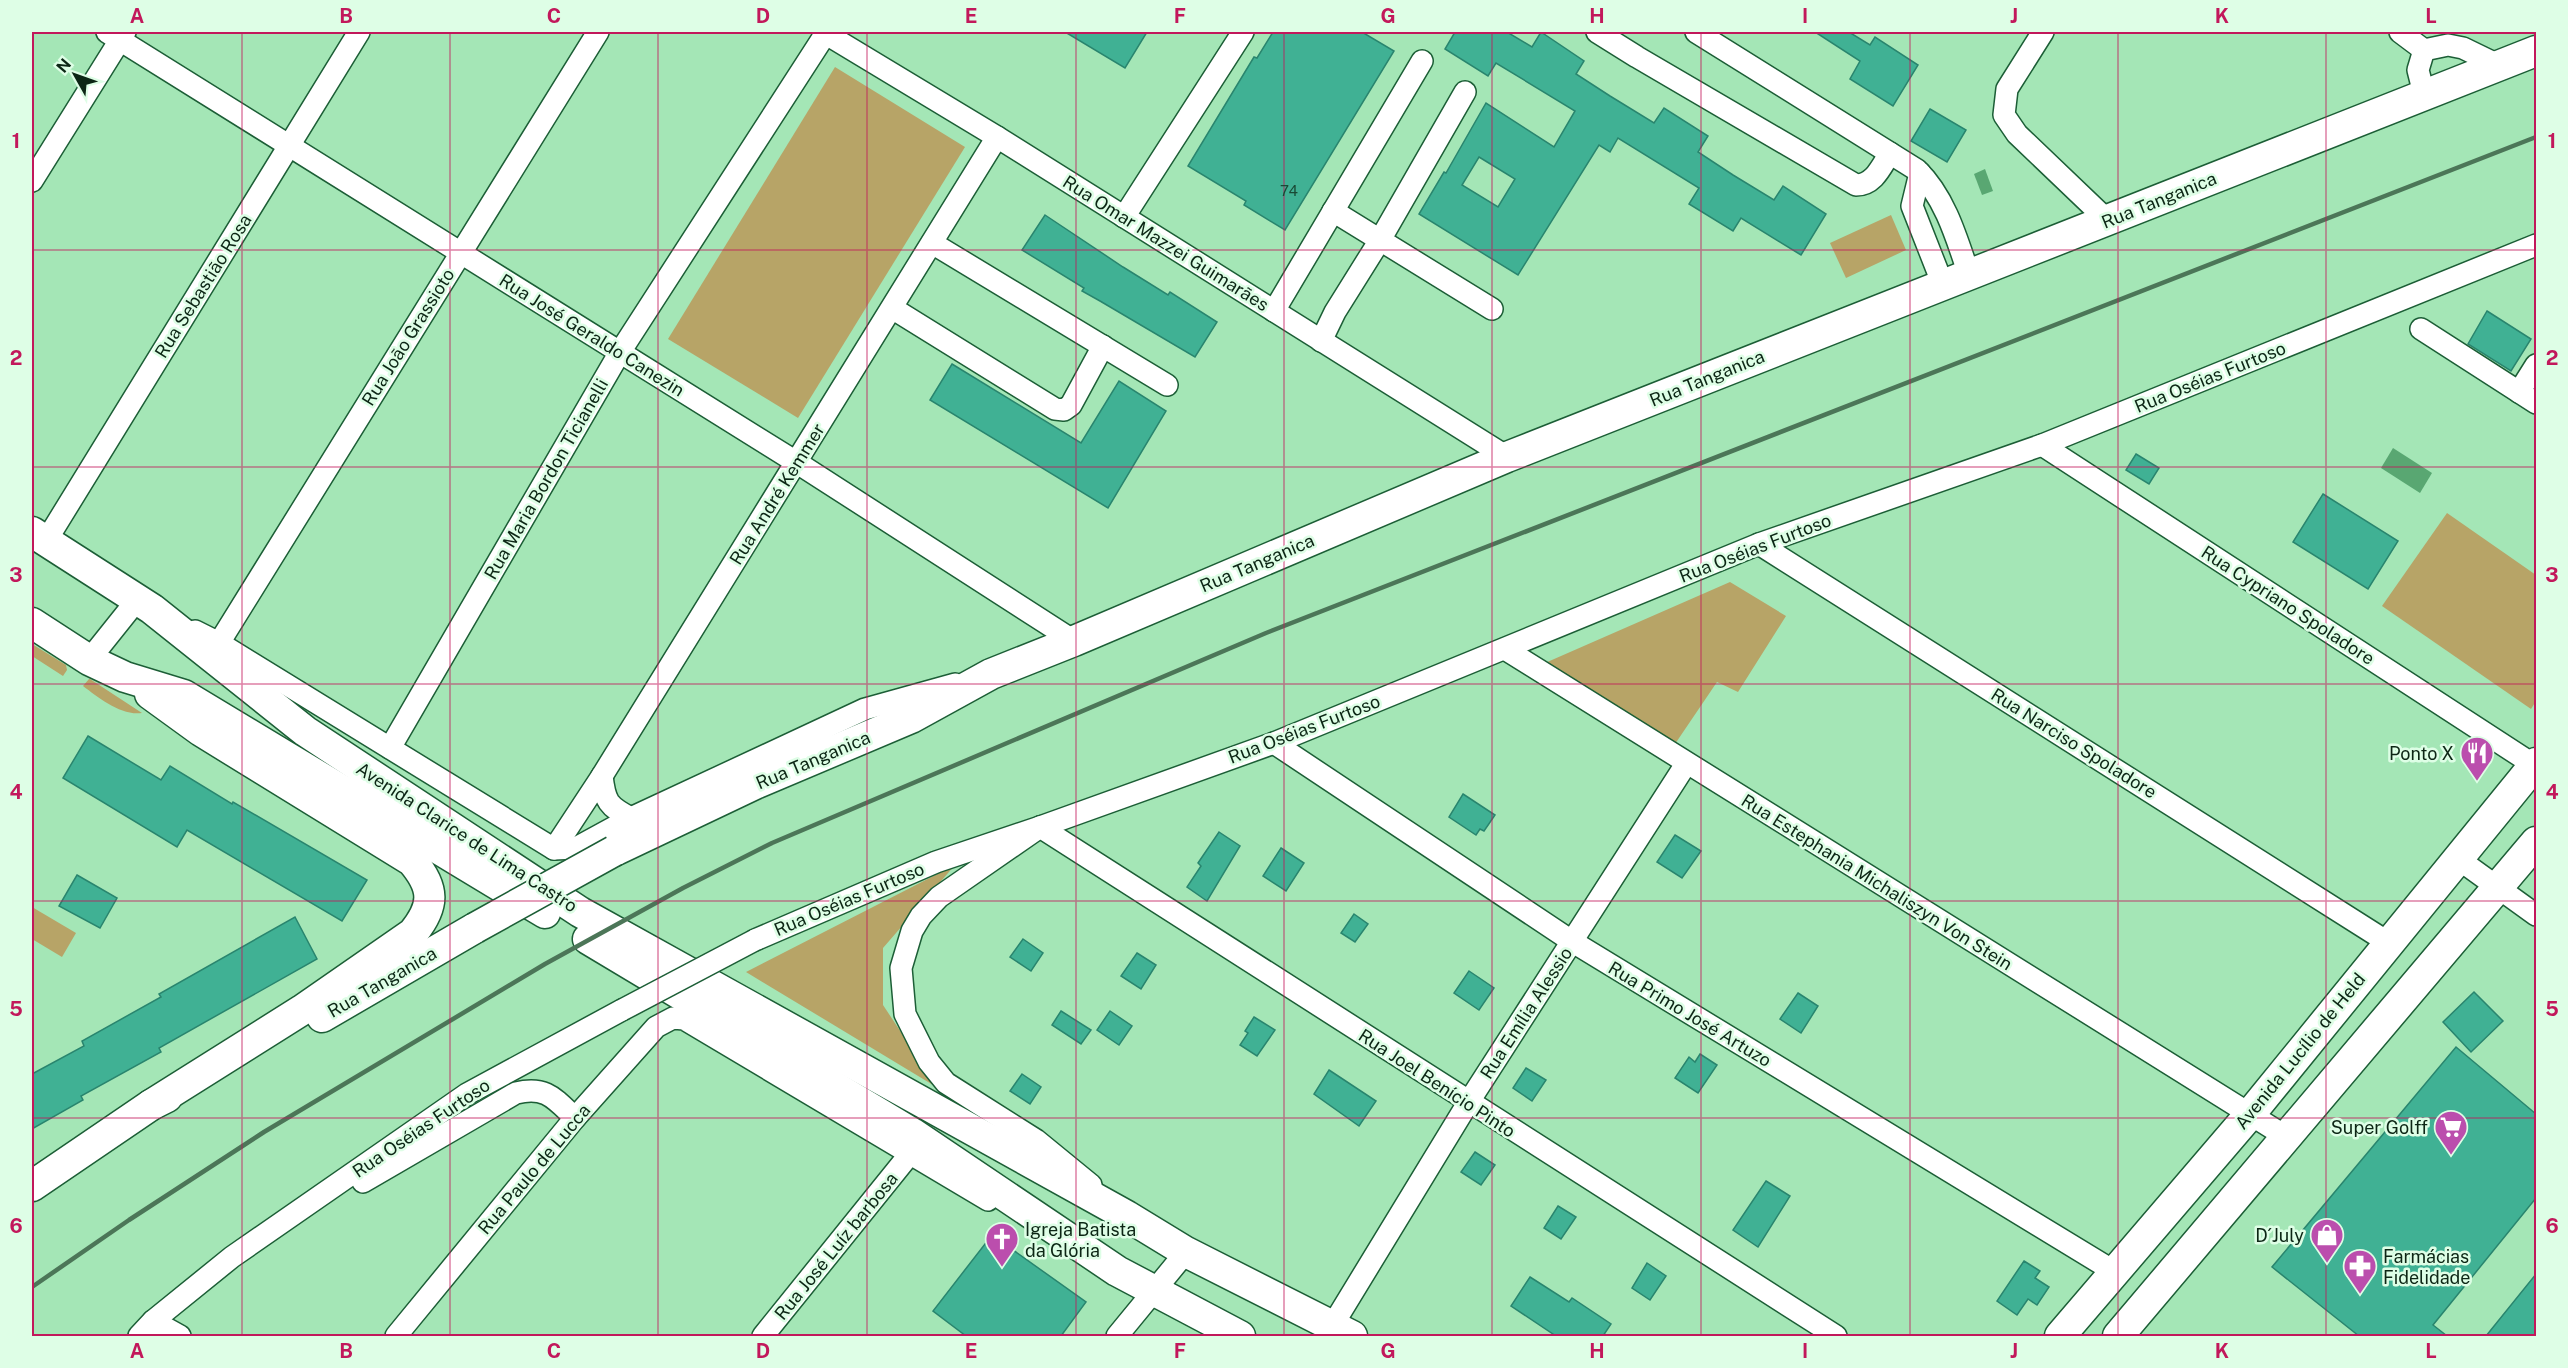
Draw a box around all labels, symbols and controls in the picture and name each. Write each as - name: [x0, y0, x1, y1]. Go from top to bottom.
- text: A: [130, 4, 144, 28]
- text: B: [339, 4, 353, 28]
- text: C: [547, 4, 561, 28]
- text: D: [756, 4, 770, 28]
- text: E: [965, 4, 977, 28]
- text: F: [1174, 4, 1186, 28]
- text: G: [1380, 4, 1396, 28]
- text: H: [1589, 4, 1605, 28]
- text: I: [1802, 4, 1808, 28]
- text: J: [2010, 4, 2018, 28]
- text: K: [2215, 4, 2229, 28]
- text: L: [2425, 4, 2437, 28]
- north arrow: [45, 45, 105, 105]
- text: N: [53, 55, 75, 77]
- text: 1: [12, 129, 20, 153]
- text: 1: [2548, 129, 2556, 153]
- street label: Rua Tanganica: [2098, 167, 2220, 233]
- street label: Rua Omar Mazzei Guimarães: [1059, 171, 1273, 315]
- house number: 74: [1280, 182, 1298, 199]
- street label: Rua Sebastião Rosa: [150, 210, 256, 362]
- street label: Rua João Grassioto: [357, 265, 459, 409]
- street label: Rua José Geraldo Canezin: [496, 269, 688, 401]
- street label: Rua Oséias Furtoso: [2131, 337, 2289, 417]
- street label: Rua Tanganica: [1646, 345, 1768, 411]
- text: 2: [10, 346, 22, 370]
- text: 2: [2546, 346, 2558, 370]
- street label: Rua Maria Bordon Ticianelli: [480, 375, 612, 583]
- street label: Rua André Kemmer: [725, 420, 829, 568]
- street label: Rua Oséias Furtoso: [1676, 509, 1834, 587]
- street label: Rua Tanganica: [1197, 529, 1317, 597]
- street label: Rua Cypriano Spoladore: [2198, 541, 2378, 669]
- text: 3: [9, 563, 23, 587]
- text: 3: [2545, 563, 2559, 587]
- street label: Rua Narciso Spoladore: [1987, 683, 2161, 803]
- street label: Rua Oséias Furtoso: [1225, 690, 1383, 768]
- street label: Rua Tanganica: [753, 726, 873, 794]
- restaurant icon: Ponto X: [2459, 735, 2495, 782]
- place label: Ponto X: [2389, 743, 2454, 764]
- street label: Avenida Clarice de Lima Castro: [353, 758, 581, 916]
- text: 4: [9, 780, 23, 804]
- text: 4: [2545, 780, 2559, 804]
- street label: Rua Estephania Michaliszyn Von Stein: [1738, 790, 2016, 974]
- street label: Rua Oséias Furtoso: [771, 858, 927, 940]
- street label: Rua Tanganica: [324, 942, 440, 1022]
- street label: Rua Emília Alessio: [1476, 943, 1576, 1083]
- street label: Rua Primo José Artuzo: [1605, 957, 1775, 1071]
- street label: Avenida Lucílio de Held: [2231, 969, 2369, 1133]
- text: 5: [9, 997, 23, 1021]
- text: 5: [2545, 997, 2559, 1021]
- street label: Rua Joel Benício Pinto: [1355, 1024, 1519, 1142]
- street label: Rua Oséias Furtoso: [348, 1074, 494, 1182]
- street label: Rua Paulo de Lucca: [473, 1100, 595, 1238]
- supermarket icon: Super Golff: [2433, 1109, 2469, 1156]
- place label: Super Golff: [2331, 1117, 2428, 1138]
- street label: Rua José Luíz barbosa: [770, 1168, 902, 1324]
- text: 6: [9, 1214, 23, 1238]
- text: 6: [2545, 1214, 2559, 1238]
- shop icon: D´July: [2309, 1217, 2345, 1264]
- place label: Igreja Batista da Glória: [1025, 1219, 1136, 1261]
- church icon: Igreja Batista da Glória: [984, 1221, 1020, 1268]
- place label: D´July: [2255, 1225, 2304, 1246]
- place label: Farmácias Fidelidade: [2383, 1246, 2471, 1288]
- pharmacy icon: Farmácias Fidelidade: [2342, 1248, 2378, 1295]
- text: A: [130, 1339, 144, 1363]
- text: B: [339, 1339, 353, 1363]
- text: C: [547, 1339, 561, 1363]
- text: D: [756, 1339, 770, 1363]
- text: E: [965, 1339, 977, 1363]
- text: F: [1174, 1339, 1186, 1363]
- text: G: [1380, 1339, 1396, 1363]
- text: H: [1589, 1339, 1605, 1363]
- text: I: [1802, 1339, 1808, 1363]
- text: J: [2010, 1339, 2018, 1363]
- text: K: [2215, 1339, 2229, 1363]
- text: L: [2425, 1339, 2437, 1363]

